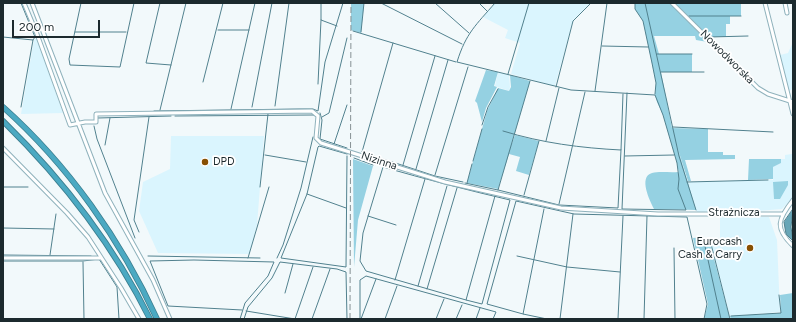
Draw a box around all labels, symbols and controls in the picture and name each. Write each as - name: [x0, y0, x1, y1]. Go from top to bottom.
- scale bar: [14, 12, 102, 38]
- text: 200 m: [19, 20, 54, 34]
- street label: Nowodworska: [697, 27, 757, 87]
- street label: Nizinna: [359, 149, 399, 173]
- place label: DPD: [213, 155, 235, 169]
- marker: DPD: [200, 157, 210, 167]
- street label: Strażnicza: [708, 206, 760, 220]
- place label: Eurocash Cash & Carry: [678, 235, 742, 261]
- marker: Eurocash Cash & Carry: [745, 243, 755, 253]

